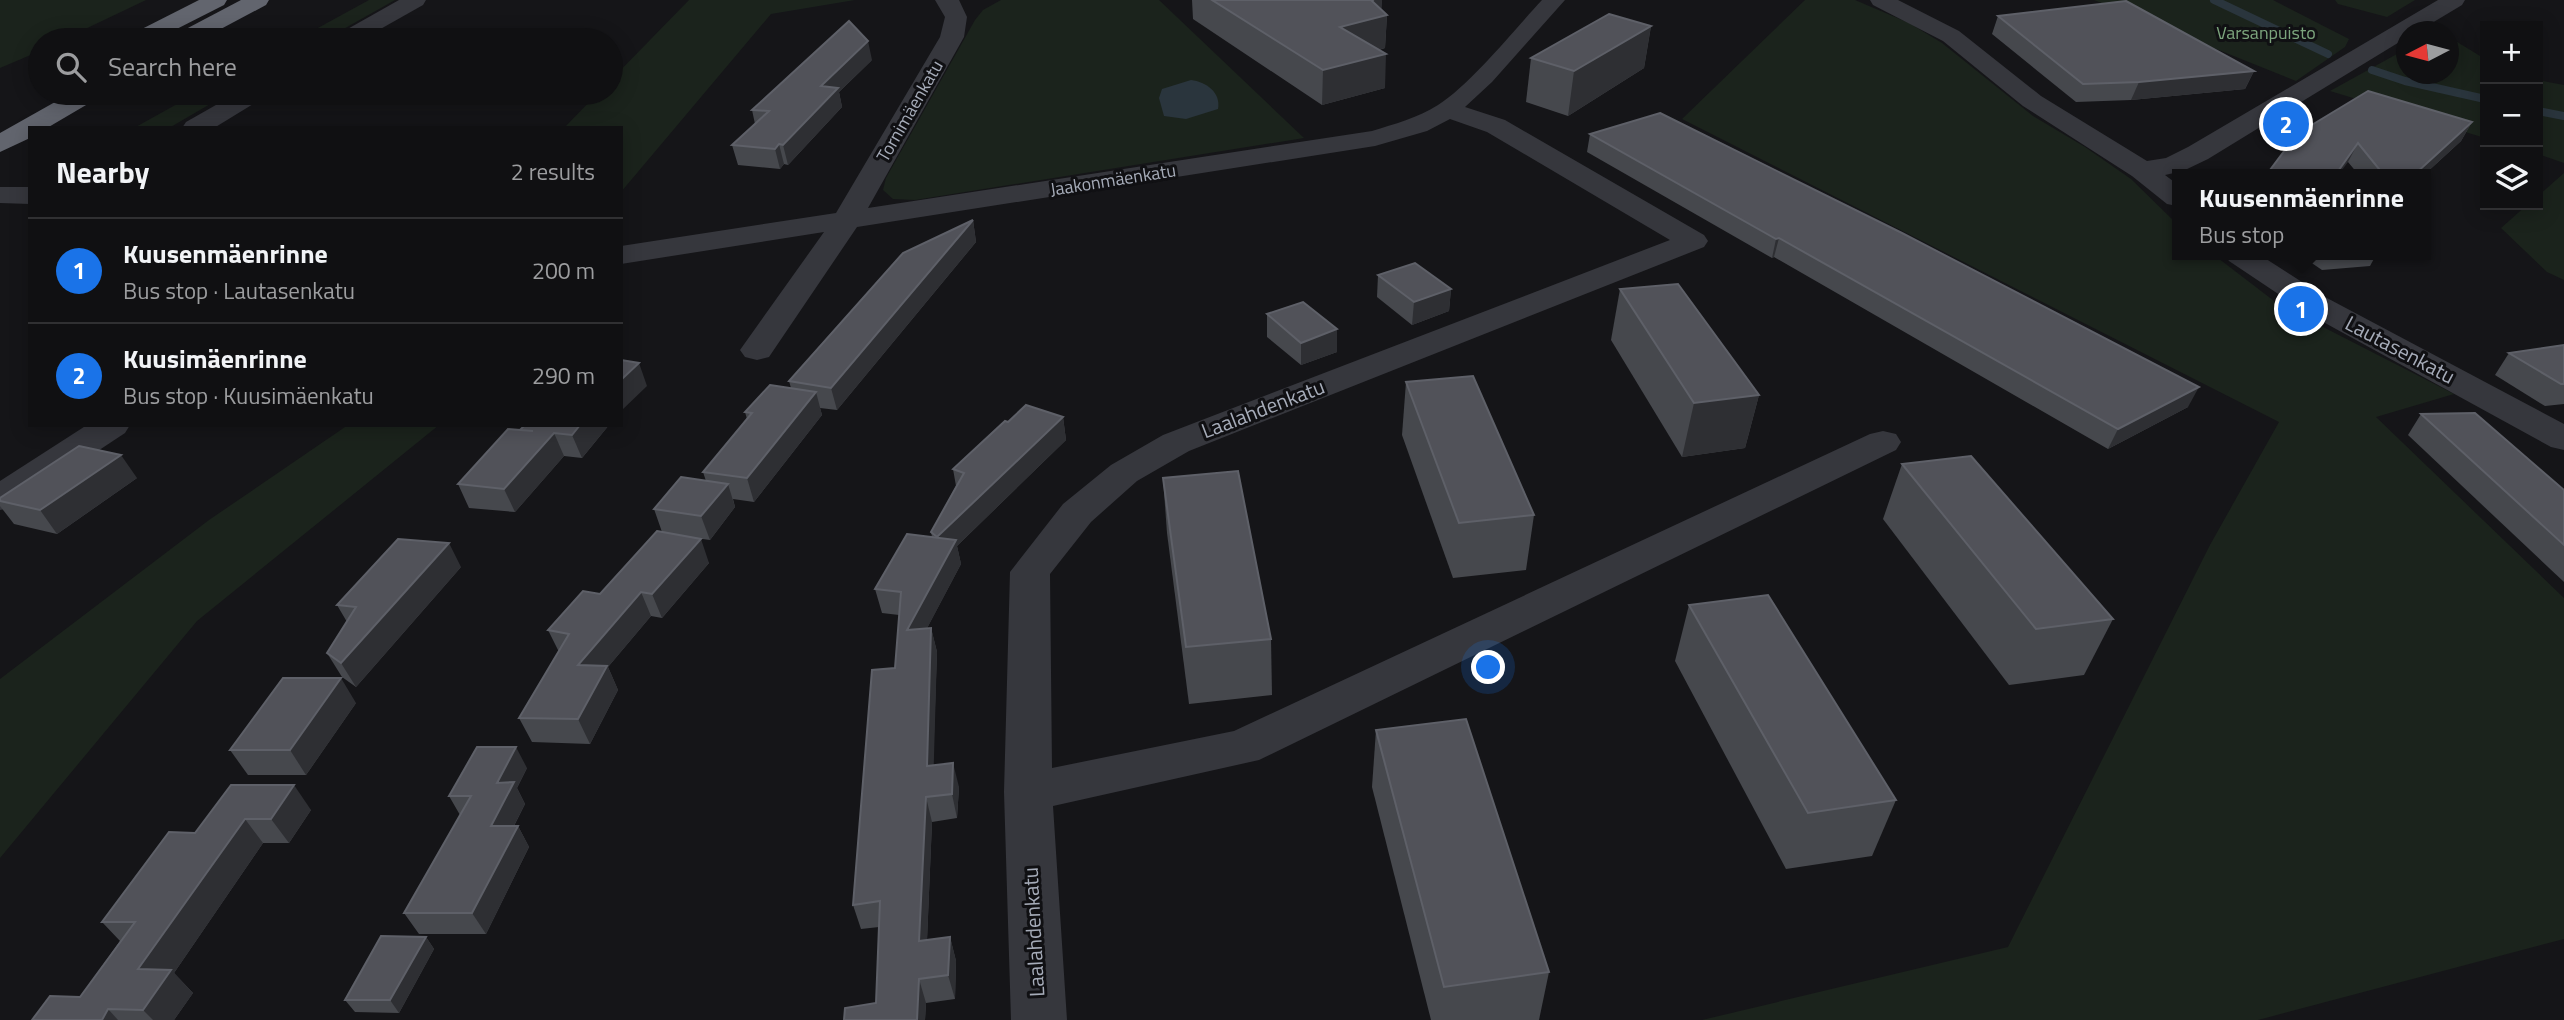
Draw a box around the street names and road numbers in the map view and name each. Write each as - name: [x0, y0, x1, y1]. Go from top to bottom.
- street label: Tornimäenkatu: [870, 55, 950, 167]
- street label: Jaakonmäenkatu: [1048, 156, 1178, 203]
- street label: Lautasenkatu: [2340, 307, 2461, 391]
- street label: Laalahdenkatu: [1196, 370, 1329, 446]
- street label: Laalahdenkatu: [1014, 866, 1052, 998]

